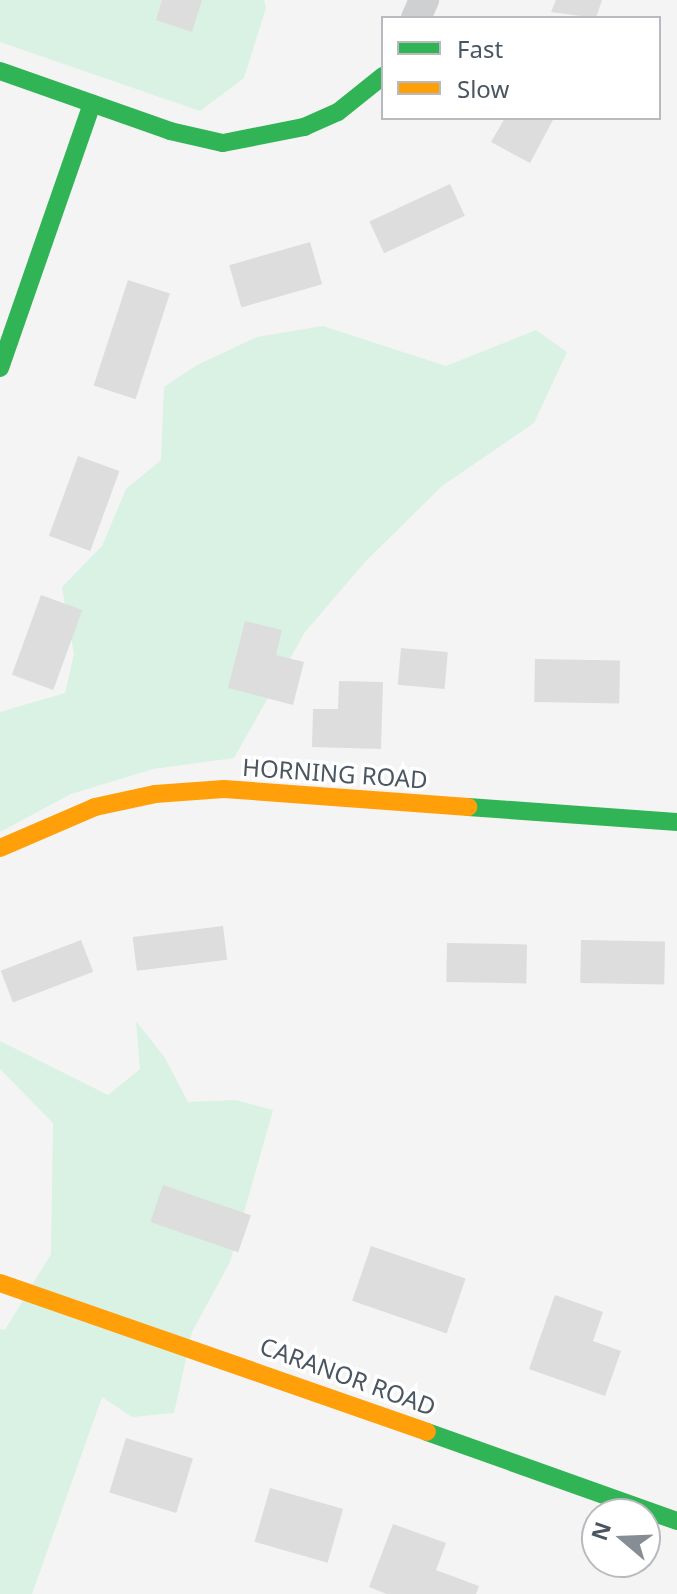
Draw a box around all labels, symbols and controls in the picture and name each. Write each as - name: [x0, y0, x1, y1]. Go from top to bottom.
- legend: [381, 16, 661, 120]
- text: Fast: [457, 32, 503, 65]
- text: Slow: [457, 72, 509, 105]
- street label: HORNING ROAD: [241, 752, 429, 794]
- street label: CARANOR ROAD: [256, 1331, 440, 1421]
- north arrow: [581, 1498, 661, 1578]
- text: N: [583, 1518, 617, 1544]

